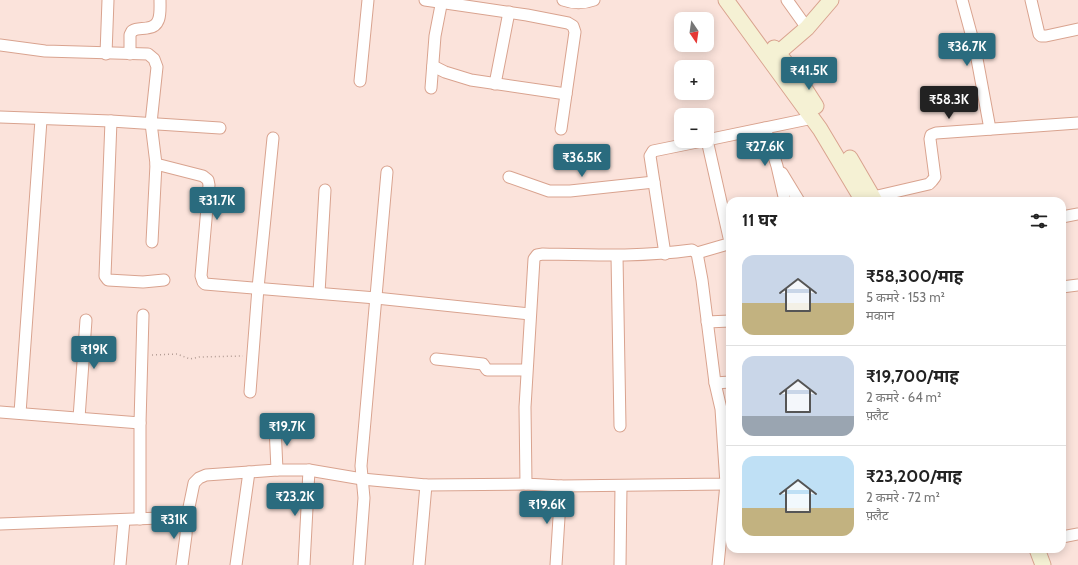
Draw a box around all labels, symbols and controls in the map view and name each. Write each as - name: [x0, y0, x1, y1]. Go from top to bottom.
- north arrow: [674, 12, 714, 52]
- map controls: [674, 12, 714, 148]
- pin: ₹36.7K: [934, 33, 1000, 67]
- text: ₹36.7K: [947, 38, 987, 54]
- pin: ₹41.5K: [776, 57, 842, 91]
- button: +: [674, 60, 714, 100]
- text: ₹41.5K: [790, 62, 828, 78]
- pin: ₹58.3K: [916, 86, 982, 120]
- text: ₹58.3K: [929, 91, 969, 107]
- button: −: [674, 108, 714, 148]
- pin: ₹27.6K: [732, 133, 798, 167]
- text: ₹27.6K: [746, 138, 784, 154]
- pin: ₹36.5K: [549, 144, 615, 178]
- text: ₹36.5K: [562, 149, 602, 165]
- pin: ₹31.7K: [184, 187, 250, 221]
- text: ₹31.7K: [199, 192, 235, 208]
- text: 11 घर: [742, 210, 777, 230]
- icon: filters: [1028, 210, 1050, 232]
- text: ₹58,300/माह: [866, 266, 963, 286]
- icon: home: [774, 271, 822, 319]
- text: 5 कमरे · 153 m²: [866, 289, 945, 305]
- text: मकान: [866, 307, 894, 323]
- pin: ₹19K: [70, 336, 118, 370]
- text: ₹19K: [80, 341, 108, 357]
- text: ₹19,700/माह: [866, 366, 959, 386]
- icon: home: [774, 372, 822, 420]
- text: 2 कमरे · 64 m²: [866, 389, 941, 405]
- text: फ़्लैट: [866, 407, 889, 423]
- pin: ₹19.7K: [254, 413, 320, 447]
- text: ₹19.7K: [269, 418, 305, 434]
- text: ₹23,200/माह: [866, 466, 962, 486]
- icon: home: [774, 472, 822, 520]
- pin: ₹23.2K: [262, 483, 328, 517]
- text: ₹23.2K: [276, 488, 314, 504]
- text: 2 कमरे · 72 m²: [866, 489, 940, 505]
- pin: ₹19.6K: [514, 491, 580, 525]
- text: ₹19.6K: [528, 496, 566, 512]
- pin: ₹31K: [150, 506, 198, 540]
- text: फ़्लैट: [866, 507, 889, 523]
- text: ₹31K: [160, 511, 188, 527]

